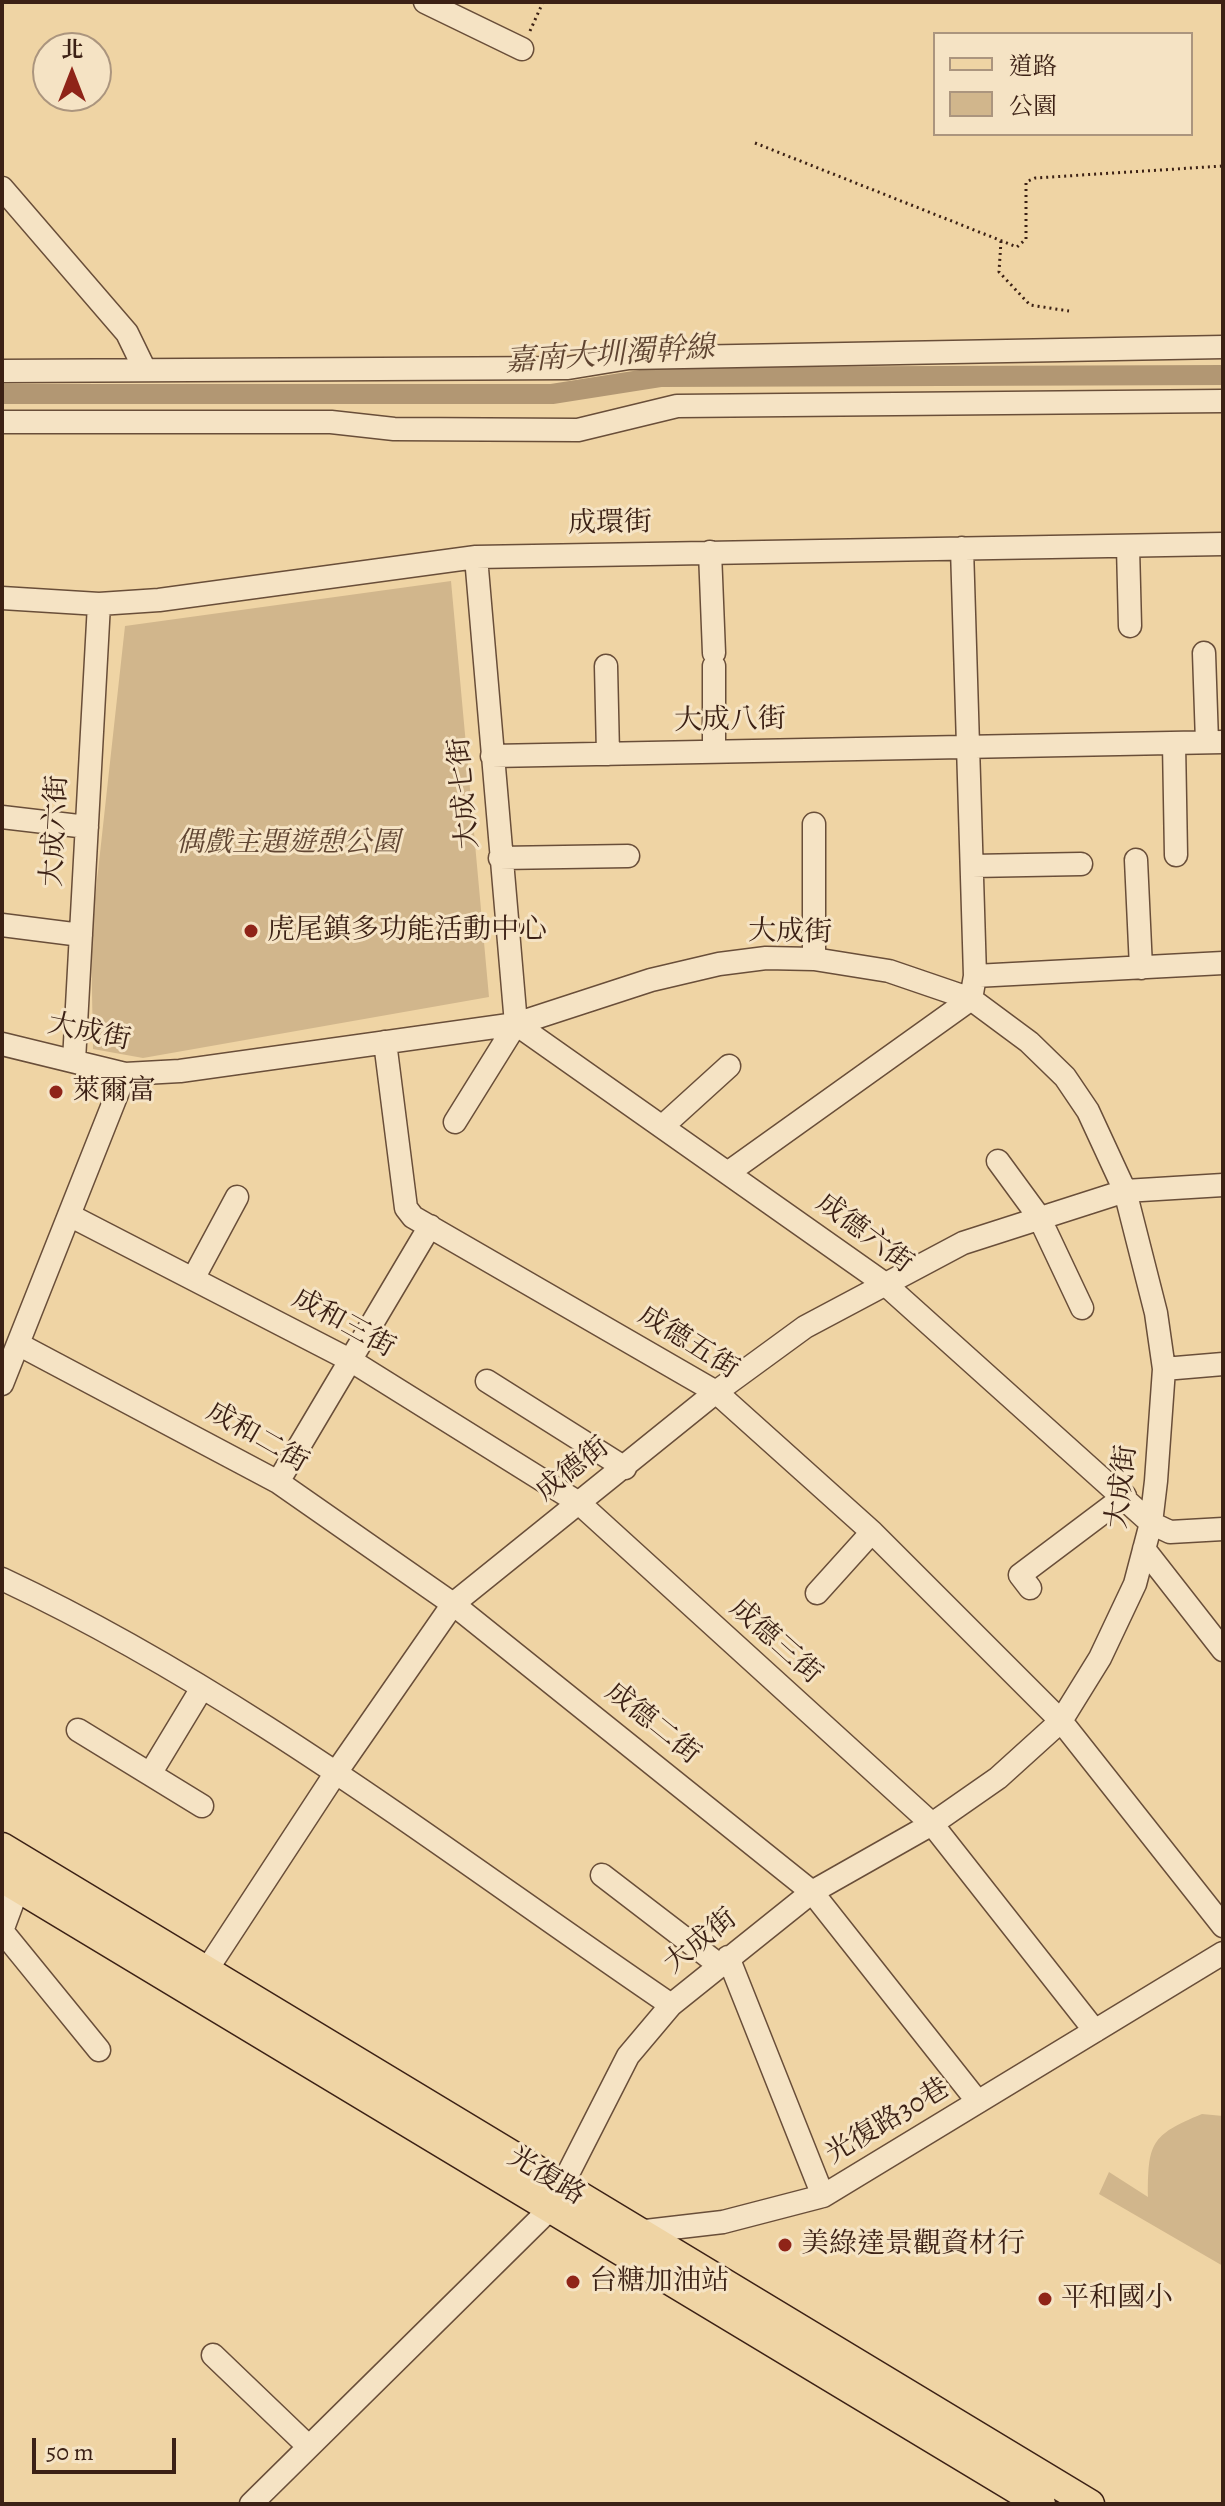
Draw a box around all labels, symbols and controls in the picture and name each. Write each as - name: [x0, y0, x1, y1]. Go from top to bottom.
- north arrow: [32, 32, 112, 112]
- legend: [933, 32, 1193, 136]
- text: 北: [61, 35, 83, 65]
- text: 道路: [1009, 50, 1057, 82]
- text: 公園: [1009, 90, 1057, 122]
- water label: 嘉南大圳濁幹線: [504, 331, 716, 381]
- street label: 成環街: [568, 506, 652, 542]
- street label: 大成八街: [674, 703, 786, 739]
- street label: 大成七街: [443, 736, 487, 850]
- street label: 大成六街: [36, 774, 76, 888]
- park label: 偶戲主題遊憩公園: [176, 827, 400, 861]
- place label: 虎尾鎮多功能活動中心: [267, 914, 547, 948]
- street label: 大成街: [748, 915, 832, 951]
- marker: 虎尾鎮多功能活動中心: [242, 922, 260, 940]
- street label: 大成街: [44, 1008, 134, 1058]
- place label: 萊爾富: [72, 1075, 156, 1109]
- marker: 萊爾富: [47, 1083, 65, 1101]
- street label: 成德六街: [809, 1187, 919, 1281]
- street label: 成和三街: [286, 1282, 400, 1366]
- street label: 成德五街: [632, 1299, 744, 1387]
- street label: 成和二街: [200, 1395, 314, 1481]
- street label: 成德街: [530, 1431, 616, 1509]
- street label: 大成街: [1101, 1443, 1145, 1531]
- street label: 成德三街: [722, 1592, 828, 1692]
- street label: 成德二街: [598, 1676, 706, 1772]
- street label: 大成街: [658, 1903, 744, 1981]
- street label: 光復路30巷: [820, 2072, 956, 2172]
- street label: 光復路: [501, 2141, 591, 2213]
- place label: 美綠達景觀資材行: [801, 2228, 1025, 2262]
- marker: 美綠達景觀資材行: [776, 2236, 794, 2254]
- place label: 台糖加油站: [589, 2265, 729, 2299]
- marker: 台糖加油站: [564, 2273, 582, 2291]
- place label: 平和國小: [1061, 2282, 1173, 2316]
- marker: 平和國小: [1036, 2290, 1054, 2308]
- scale bar: [36, 2422, 180, 2472]
- text: 50 m: [46, 2436, 94, 2468]

